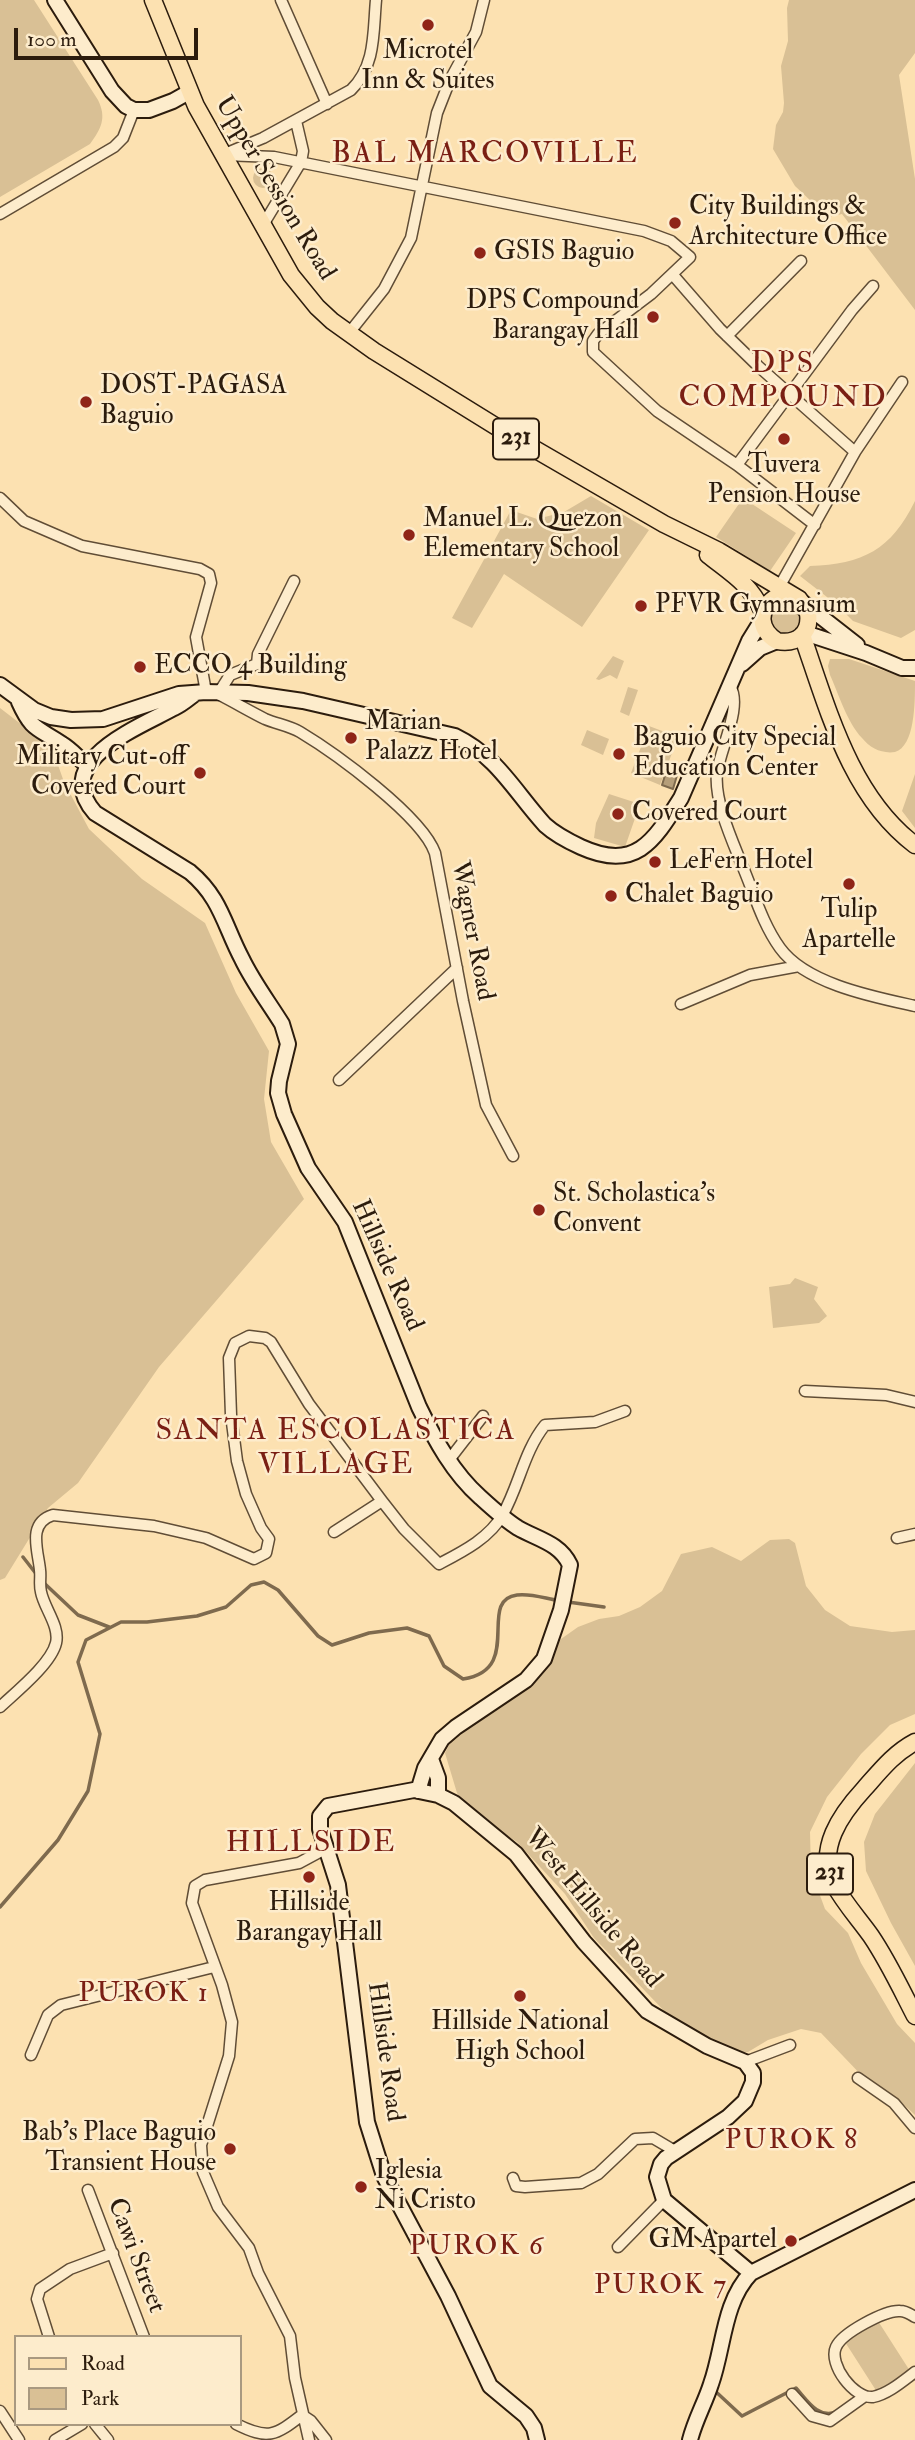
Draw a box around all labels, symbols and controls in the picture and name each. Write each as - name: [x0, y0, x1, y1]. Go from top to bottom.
- scale bar: [18, 14, 201, 58]
- marker: Microtel Inn & Suites: [420, 17, 436, 33]
- text: 100 m: [27, 26, 77, 53]
- place label: Microtel Inn & Suites: [362, 36, 494, 98]
- street label: Upper Session Road: [207, 91, 341, 287]
- district label: BAL MARCOVILLE: [333, 138, 637, 174]
- place label: City Buildings & Architecture Office: [689, 192, 887, 254]
- marker: City Buildings & Architecture Office: [667, 215, 683, 231]
- place label: GSIS Baguio: [494, 237, 634, 269]
- marker: GSIS Baguio: [472, 245, 488, 261]
- place label: DPS Compound Barangay Hall: [466, 286, 639, 348]
- marker: DPS Compound Barangay Hall: [645, 309, 661, 325]
- district label: DPS COMPOUND: [679, 348, 887, 418]
- place label: DOST-PAGASA Baguio: [100, 371, 287, 432]
- marker: DOST-PAGASA Baguio: [78, 394, 94, 410]
- road number: 231: [493, 418, 539, 460]
- marker: Tuvera Pension House: [776, 431, 792, 447]
- place label: Tuvera Pension House: [708, 450, 860, 512]
- place label: Manuel L. Quezon Elementary School: [423, 504, 622, 566]
- marker: Manuel L. Quezon Elementary School: [401, 527, 417, 543]
- place label: PFVR Gymnasium: [655, 590, 856, 622]
- marker: PFVR Gymnasium: [633, 598, 649, 614]
- place label: ECCO 4 Building: [154, 651, 347, 683]
- marker: ECCO 4 Building: [132, 659, 148, 675]
- place label: Marian Palazz Hotel: [365, 707, 498, 768]
- place label: Baguio City Special Education Center: [633, 723, 836, 784]
- marker: Marian Palazz Hotel: [343, 730, 359, 746]
- place label: Military Cut-off Covered Court: [16, 742, 186, 804]
- marker: Baguio City Special Education Center: [611, 746, 627, 762]
- marker: Military Cut-off Covered Court: [192, 765, 208, 781]
- place label: Covered Court: [632, 798, 787, 830]
- marker: Covered Court: [610, 806, 626, 822]
- place label: LeFern Hotel: [669, 846, 813, 878]
- marker: LeFern Hotel: [647, 854, 663, 870]
- street label: Wagner Road: [442, 859, 500, 1003]
- marker: Tulip Apartelle: [841, 876, 857, 892]
- place label: Chalet Baguio: [625, 880, 773, 912]
- marker: Chalet Baguio: [603, 888, 619, 904]
- place label: Tulip Apartelle: [802, 895, 896, 956]
- place label: St. Scholastica's Convent: [553, 1179, 715, 1240]
- street label: Hillside Road: [343, 1195, 429, 1337]
- marker: St. Scholastica's Convent: [531, 1202, 547, 1218]
- district label: SANTA ESCOLASTICA VILLAGE: [158, 1415, 514, 1486]
- street label: West Hillside Road: [516, 1823, 668, 1995]
- district label: HILLSIDE: [227, 1827, 395, 1863]
- road number: 231: [807, 1854, 853, 1895]
- marker: Hillside Barangay Hall: [301, 1869, 317, 1885]
- place label: Hillside Barangay Hall: [236, 1888, 382, 1950]
- district label: PUROK 1: [79, 1978, 209, 2012]
- street label: Hillside Road: [359, 1980, 409, 2124]
- marker: Hillside National High School: [512, 1988, 528, 2004]
- place label: Hillside National High School: [431, 2007, 609, 2068]
- place label: Bab's Place Baguio Transient House: [22, 2118, 216, 2180]
- district label: PUROK 8: [726, 2125, 858, 2159]
- marker: Bab's Place Baguio Transient House: [222, 2141, 238, 2157]
- place label: Iglesia Ni Cristo: [375, 2156, 476, 2218]
- marker: Iglesia Ni Cristo: [353, 2179, 369, 2195]
- street label: Cawi Street: [99, 2194, 171, 2318]
- place label: GM Apartel: [649, 2225, 777, 2257]
- district label: PUROK 6: [410, 2231, 544, 2265]
- marker: GM Apartel: [783, 2233, 799, 2249]
- district label: PUROK 7: [595, 2270, 727, 2304]
- legend: [14, 2335, 242, 2426]
- text: Road: [81, 2350, 125, 2377]
- text: Park: [81, 2385, 119, 2412]

